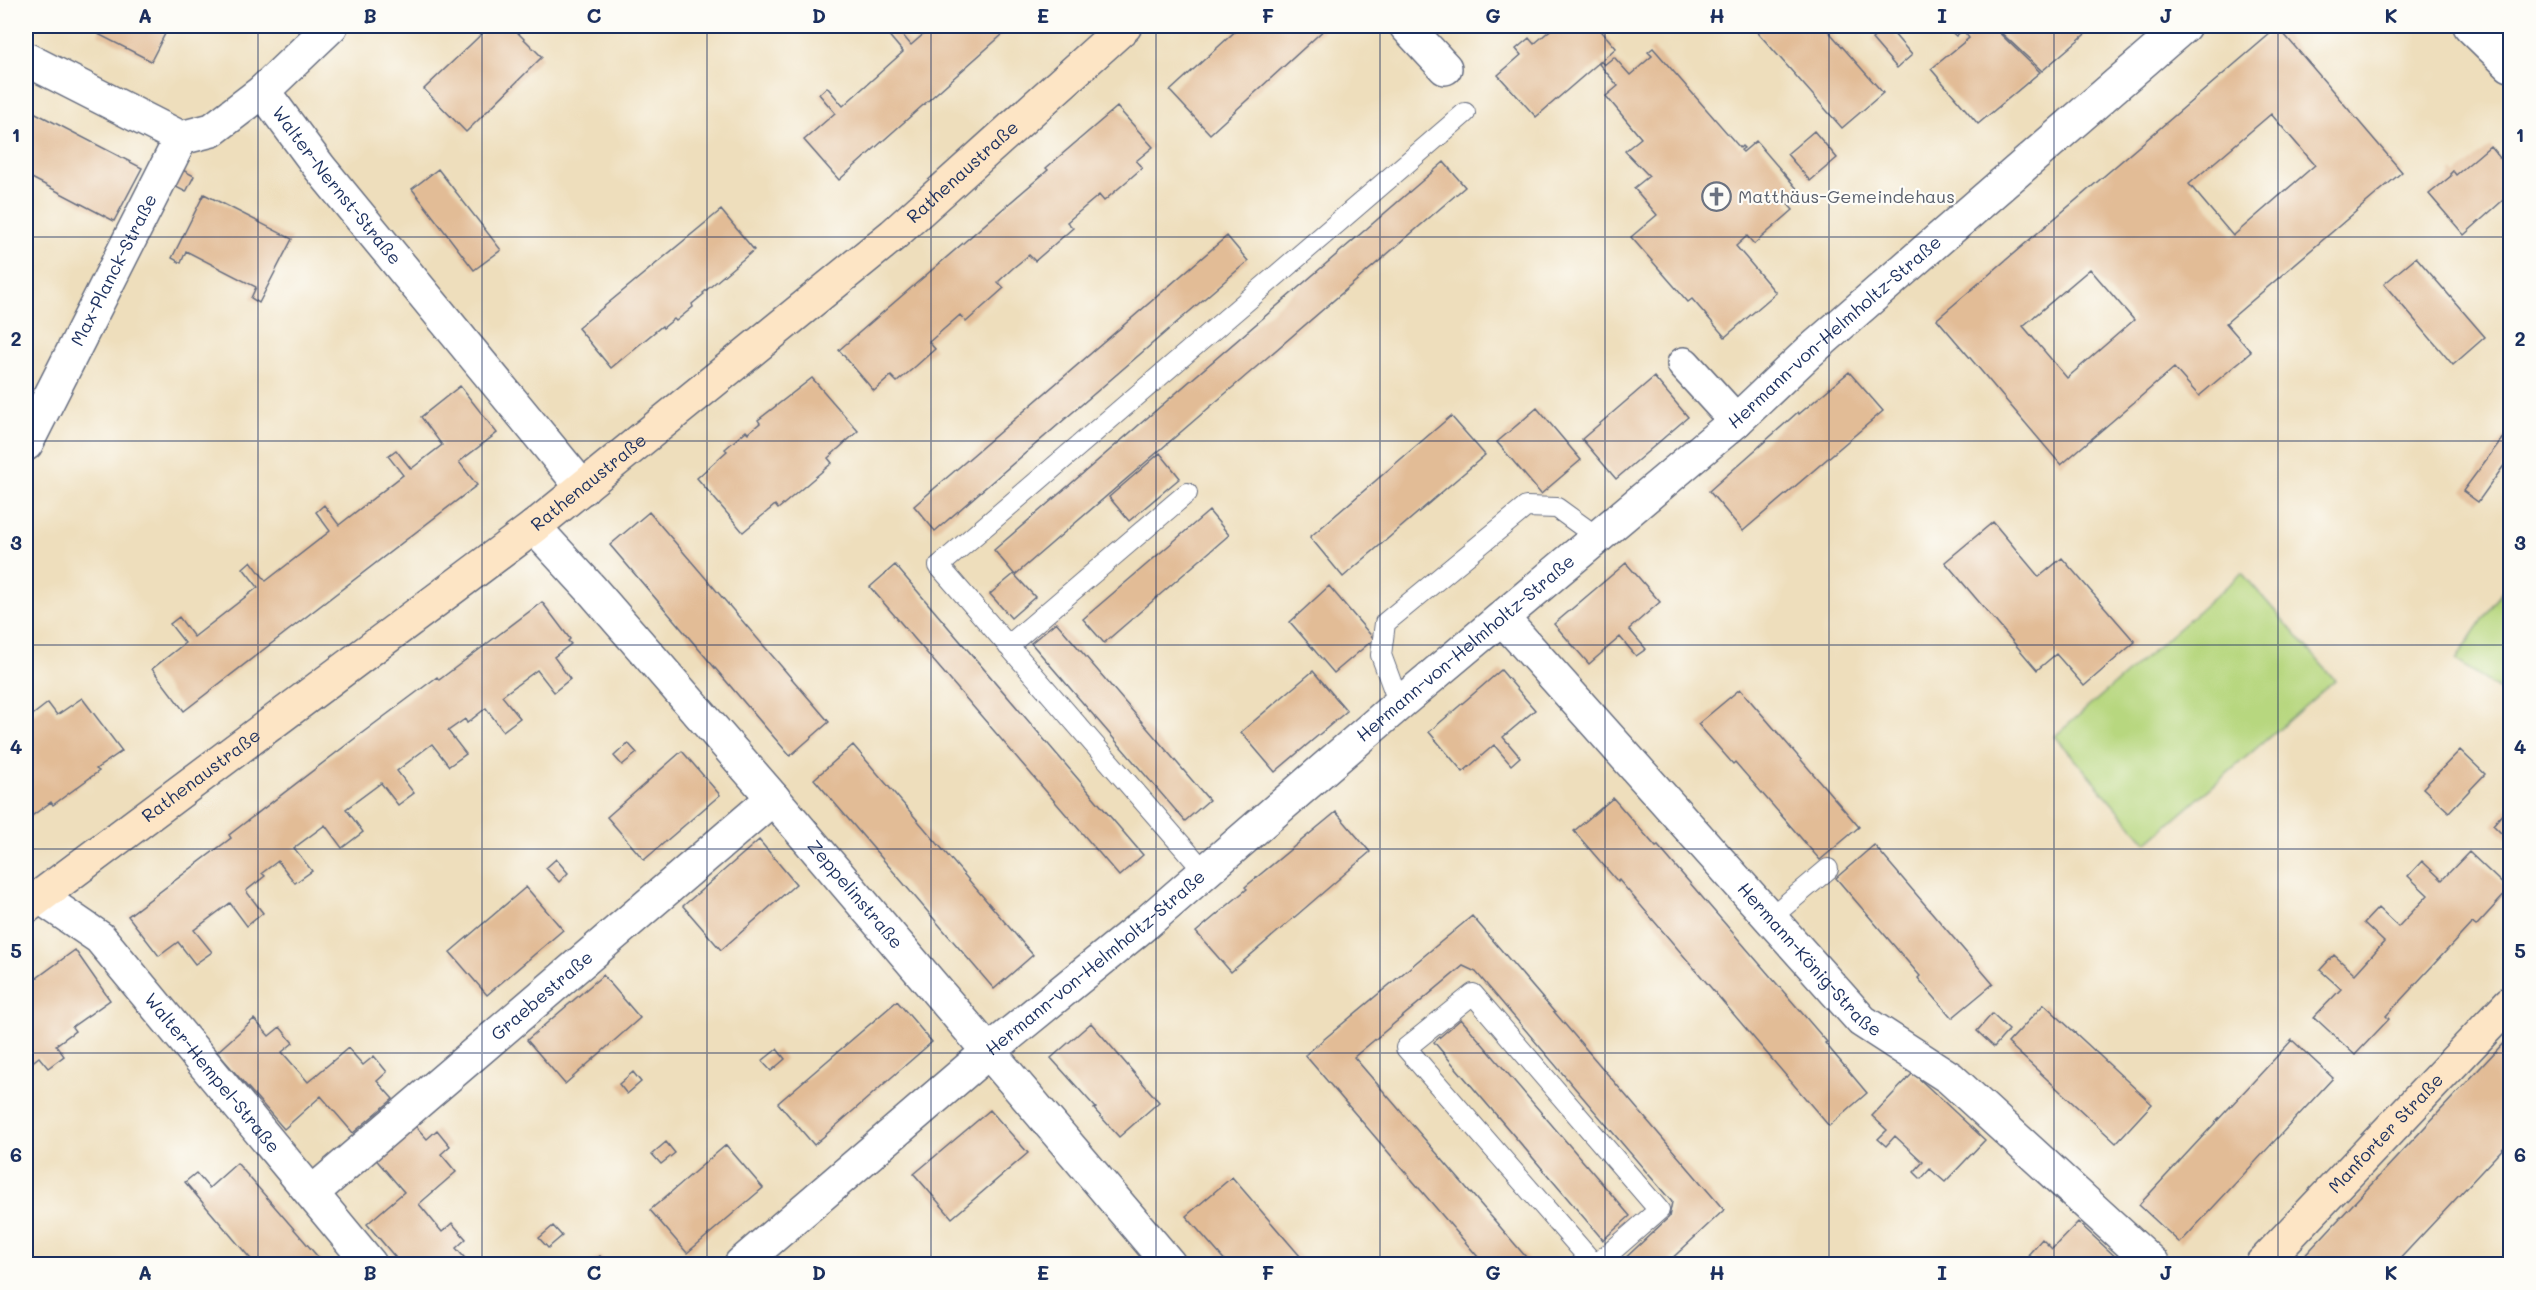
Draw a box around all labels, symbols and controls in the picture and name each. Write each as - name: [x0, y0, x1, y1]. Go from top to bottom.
- text: A: [138, 2, 152, 28]
- text: B: [363, 2, 377, 28]
- text: C: [587, 2, 602, 28]
- text: D: [812, 2, 826, 28]
- text: E: [1037, 2, 1049, 28]
- text: F: [1262, 2, 1275, 28]
- text: G: [1485, 2, 1501, 28]
- text: H: [1709, 2, 1725, 28]
- text: I: [1937, 2, 1947, 28]
- text: J: [2159, 2, 2173, 28]
- text: K: [2384, 2, 2398, 28]
- street label: Walter-Nernst-Straße: [267, 101, 408, 269]
- street label: Rathenaustraße: [901, 115, 1023, 228]
- text: 1: [12, 121, 20, 147]
- text: 1: [2516, 121, 2524, 147]
- church icon: Matthäus-Gemeindehaus: [1701, 181, 1733, 213]
- place label: Matthäus-Gemeindehaus: [1738, 184, 1955, 208]
- street label: Max-Planck-Straße: [65, 189, 162, 350]
- street label: Hermann-von-Helmholtz-Straße: [1723, 230, 1946, 434]
- text: 2: [10, 325, 22, 351]
- text: 2: [2514, 325, 2526, 351]
- street label: Rathenaustraße: [525, 427, 651, 536]
- text: 3: [10, 529, 22, 555]
- text: 3: [2514, 529, 2526, 555]
- street label: Hermann-von-Helmholtz-Straße: [1351, 549, 1579, 747]
- street label: Rathenaustraße: [136, 723, 265, 827]
- text: 4: [10, 733, 23, 759]
- text: 4: [2514, 733, 2527, 759]
- street label: Zeppelinstraße: [803, 834, 909, 954]
- street label: Hermann-von-Helmholtz-Straße: [980, 864, 1210, 1060]
- street label: Hermann-König-Straße: [1733, 877, 1886, 1042]
- text: 5: [10, 937, 22, 963]
- text: 5: [2514, 937, 2526, 963]
- street label: Graebestraße: [485, 945, 597, 1045]
- street label: Walter-Hempel-Straße: [139, 987, 286, 1157]
- street label: Manforter Straße: [2322, 1068, 2448, 1198]
- text: 6: [10, 1141, 22, 1167]
- text: 6: [2514, 1141, 2526, 1167]
- text: A: [138, 1259, 152, 1285]
- text: B: [363, 1259, 377, 1285]
- text: C: [587, 1259, 602, 1285]
- text: D: [812, 1259, 826, 1285]
- text: E: [1037, 1259, 1049, 1285]
- text: F: [1262, 1259, 1275, 1285]
- text: G: [1485, 1259, 1501, 1285]
- text: H: [1709, 1259, 1725, 1285]
- text: I: [1937, 1259, 1947, 1285]
- text: J: [2159, 1259, 2173, 1285]
- text: K: [2384, 1259, 2398, 1285]

